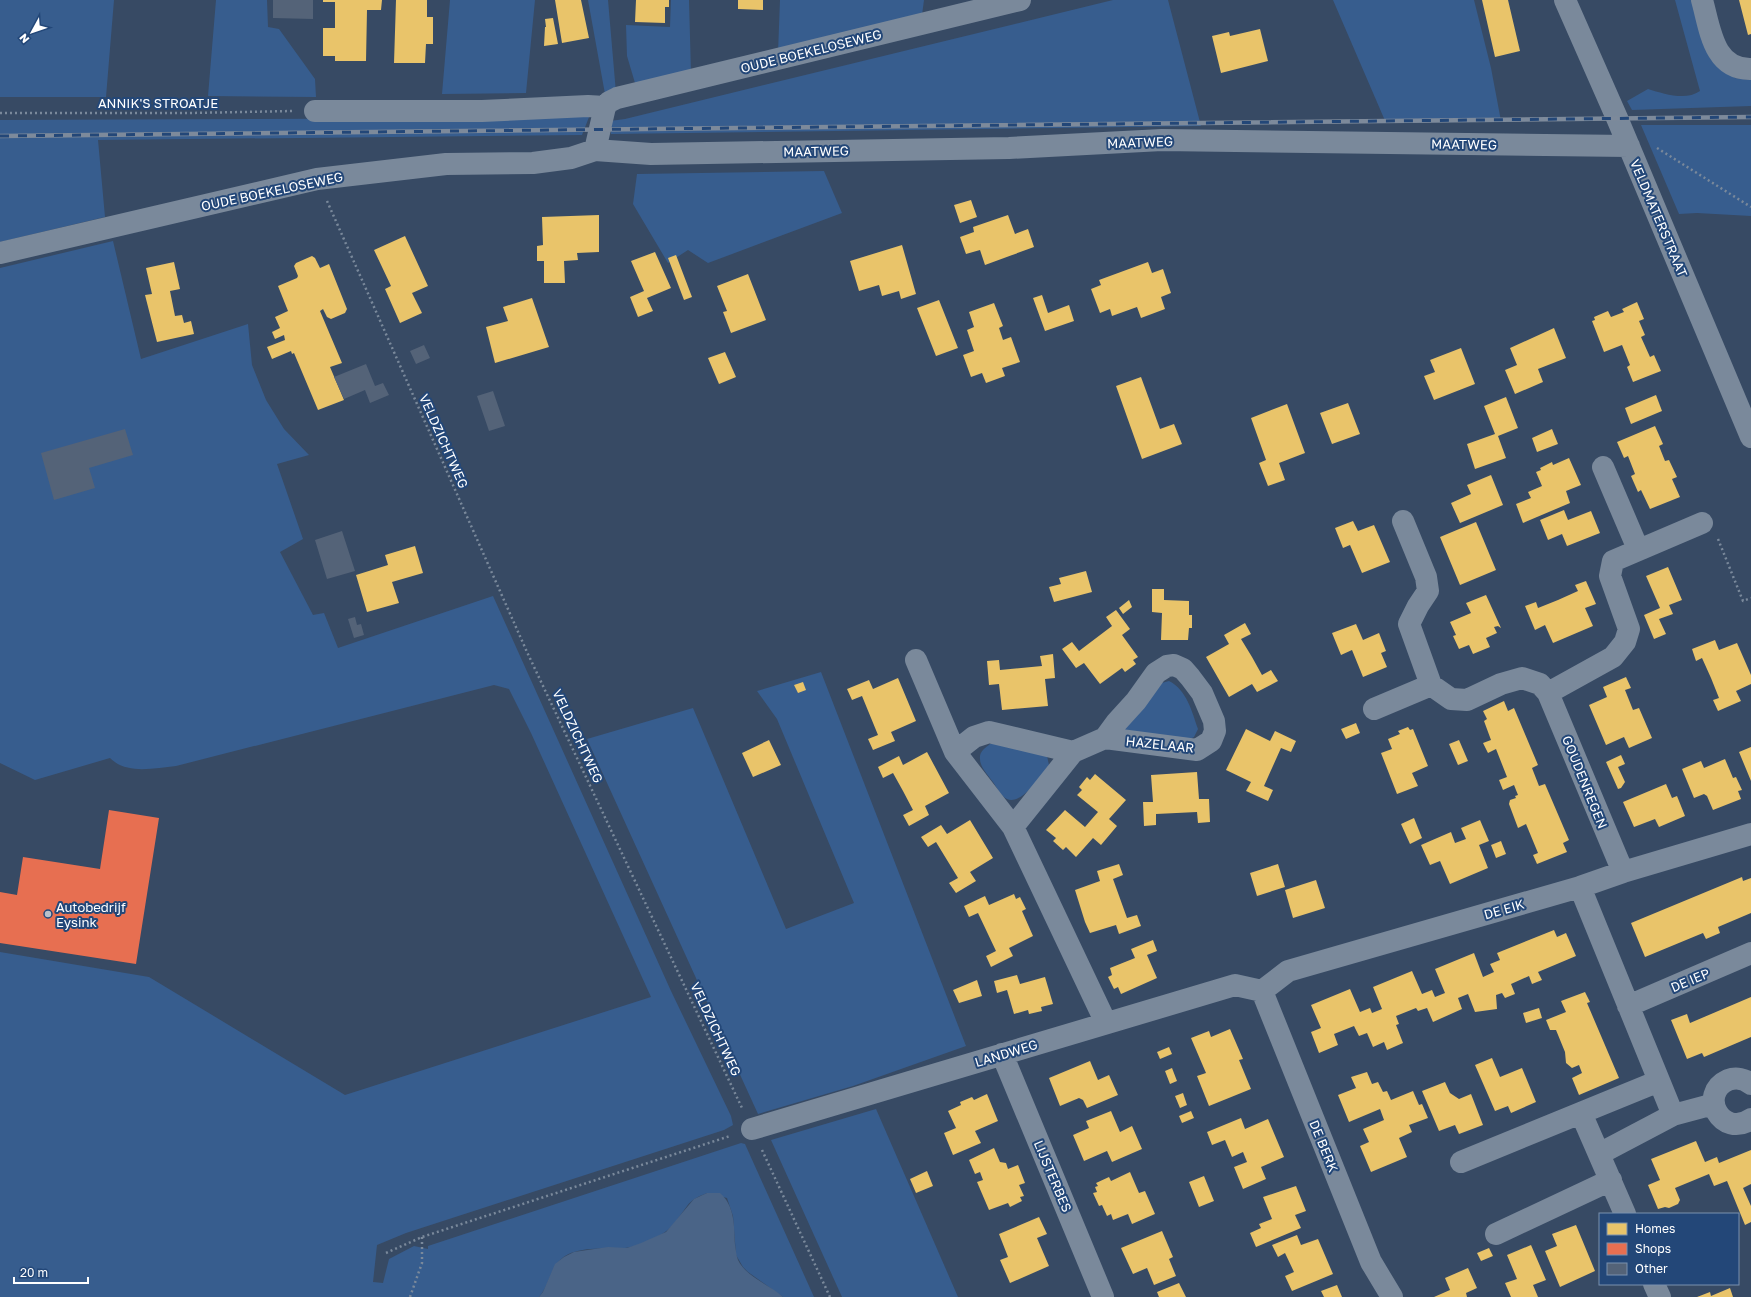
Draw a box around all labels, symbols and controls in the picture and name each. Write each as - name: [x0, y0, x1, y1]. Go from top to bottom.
- north arrow: [12, 12, 52, 52]
- street label: OUDE BOEKELOSEWEG: [739, 26, 883, 76]
- text: N: [16, 31, 32, 46]
- street label: ANNIK'S STROATJE: [98, 95, 218, 111]
- street label: MAATWEG: [1107, 133, 1173, 151]
- street label: MAATWEG: [1431, 135, 1497, 153]
- street label: MAATWEG: [783, 142, 849, 160]
- street label: VELDMATERSTRAAT: [1627, 157, 1691, 279]
- street label: OUDE BOEKELOSEWEG: [200, 168, 344, 214]
- street label: VELDZICHTWEG: [416, 391, 472, 491]
- street label: VELDZICHTWEG: [549, 687, 607, 785]
- street label: HAZELAAR: [1125, 732, 1195, 756]
- street label: GOUDENREGEN: [1559, 733, 1611, 831]
- street label: DE EIK: [1482, 896, 1526, 922]
- place label: Autobedrijf Eysink: [56, 899, 126, 930]
- marker: Autobedrijf Eysink: [43, 909, 53, 919]
- street label: DE IEP: [1668, 965, 1712, 995]
- street label: VELDZICHTWEG: [687, 980, 745, 1078]
- street label: LANDWEG: [973, 1036, 1039, 1070]
- street label: DE BERK: [1306, 1118, 1342, 1174]
- street label: LIJSTERBES: [1031, 1138, 1075, 1214]
- legend: [1599, 1213, 1739, 1285]
- text: Homes: [1635, 1221, 1675, 1236]
- text: Shops: [1635, 1241, 1671, 1256]
- scale bar: [14, 1259, 88, 1285]
- text: Other: [1635, 1261, 1668, 1276]
- text: 20 m: [20, 1265, 48, 1280]

